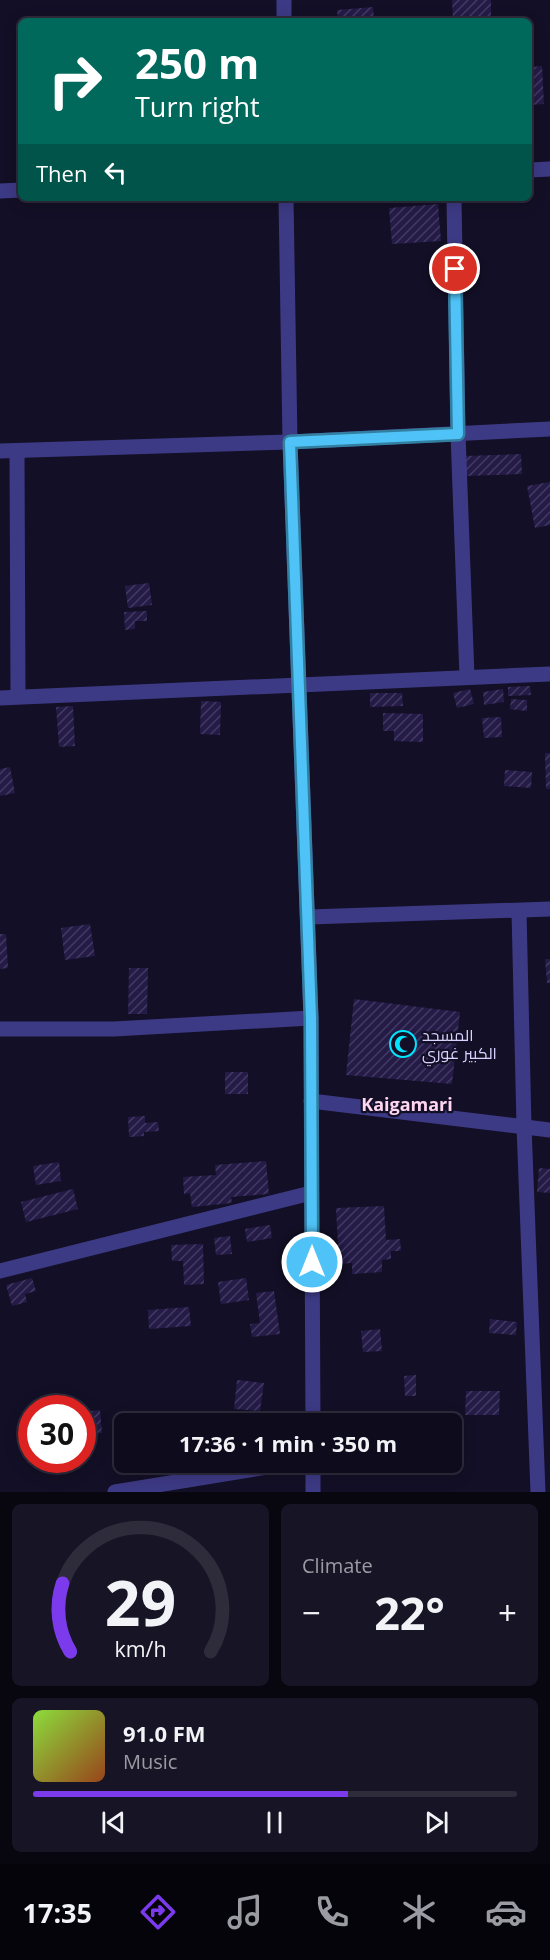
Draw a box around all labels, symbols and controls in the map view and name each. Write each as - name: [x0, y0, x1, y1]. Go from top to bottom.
- text: 250 m: [135, 34, 259, 91]
- icon: right: [36, 42, 114, 120]
- text: Turn right: [135, 88, 260, 125]
- icon: left: [99, 156, 132, 189]
- text: Then: [36, 158, 87, 188]
- pin: [429, 243, 480, 294]
- icon: arrive: [438, 252, 471, 285]
- place label: المسجد الكبير غوري: [422, 1024, 497, 1067]
- mosque icon: المسجد الكبير غوري: [388, 1029, 418, 1059]
- district label: Kaigamari: [361, 1092, 453, 1116]
- position arrow: [280, 1230, 344, 1294]
- speed limit sign: 30: [18, 1395, 96, 1473]
- text: 17:36 · 1 min · 350 m: [179, 1428, 397, 1458]
- text: Climate: [302, 1552, 373, 1579]
- text: 29: [105, 1559, 176, 1644]
- text: 22°: [374, 1582, 445, 1643]
- text: −: [302, 1590, 321, 1635]
- text: +: [498, 1590, 517, 1635]
- text: km/h: [114, 1634, 167, 1663]
- text: 91.0 FM: [123, 1718, 206, 1748]
- text: Music: [123, 1748, 177, 1775]
- icon: previous: [97, 1806, 130, 1839]
- icon: pause: [258, 1806, 291, 1839]
- icon: next: [420, 1806, 453, 1839]
- icon: directions: [137, 1891, 179, 1933]
- icon: music: [224, 1891, 266, 1933]
- icon: phone: [311, 1891, 353, 1933]
- icon: climate: [398, 1891, 440, 1933]
- icon: car: [485, 1891, 527, 1933]
- text: 17:35: [23, 1894, 92, 1931]

